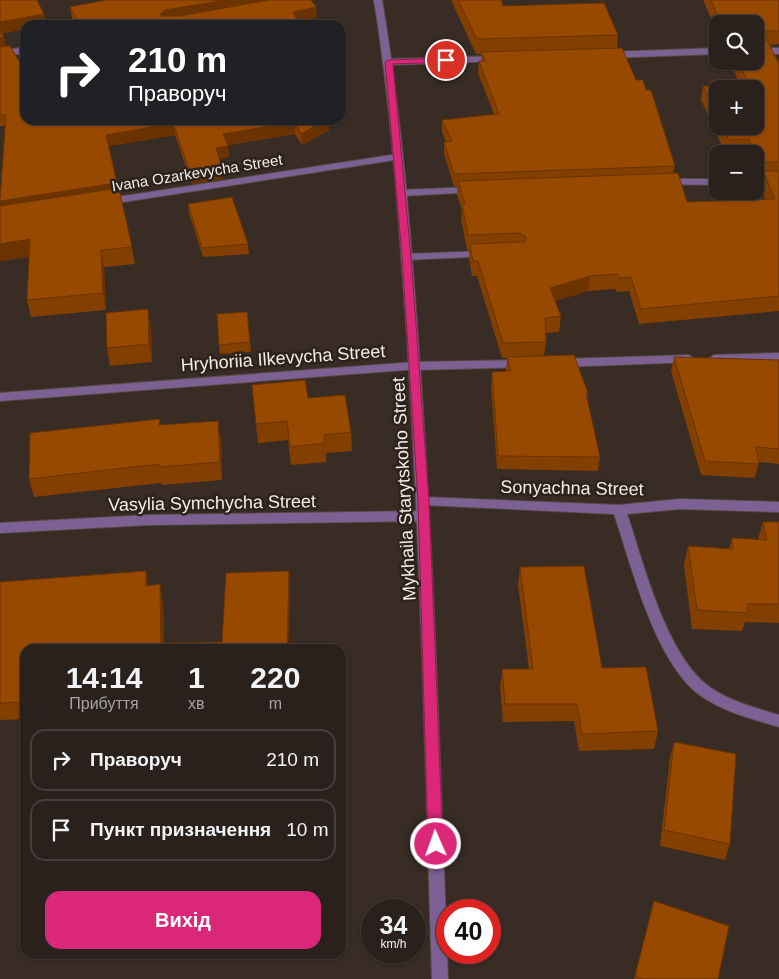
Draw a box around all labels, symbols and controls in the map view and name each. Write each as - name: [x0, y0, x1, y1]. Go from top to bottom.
- map controls: [709, 15, 764, 200]
- button: search: [709, 15, 764, 70]
- pin: [425, 39, 467, 81]
- icon: right: [45, 40, 110, 105]
- text: 210 m: [128, 40, 227, 79]
- icon: arrive: [432, 46, 460, 74]
- button: +: [709, 80, 764, 135]
- text: Праворуч: [128, 81, 226, 106]
- button: −: [709, 145, 764, 200]
- street label: Ivana Ozarkevycha Street: [110, 150, 284, 194]
- street label: Hryhoriia Ilkevycha Street: [180, 341, 386, 375]
- street label: Mykhaila Starytskoho Street: [388, 377, 420, 601]
- street label: Sonyachna Street: [500, 477, 644, 499]
- street label: Vasylia Symchycha Street: [108, 491, 316, 515]
- text: 14:14: [66, 661, 142, 694]
- text: 1: [188, 661, 205, 694]
- text: 220: [250, 661, 300, 694]
- text: Прибуття: [69, 695, 139, 712]
- text: хв: [188, 695, 205, 712]
- text: m: [269, 695, 282, 712]
- icon: right: [47, 746, 75, 774]
- text: Праворуч: [90, 749, 182, 770]
- text: 210 m: [266, 749, 319, 770]
- icon: arrive: [47, 816, 75, 844]
- position arrow: [409, 817, 461, 869]
- text: Пункт призначення: [90, 819, 271, 840]
- text: 10 m: [286, 819, 328, 840]
- button: Вихід: [45, 891, 321, 949]
- speed limit sign: 40: [436, 899, 501, 964]
- text: 34: [380, 911, 407, 939]
- text: km/h: [380, 937, 407, 951]

